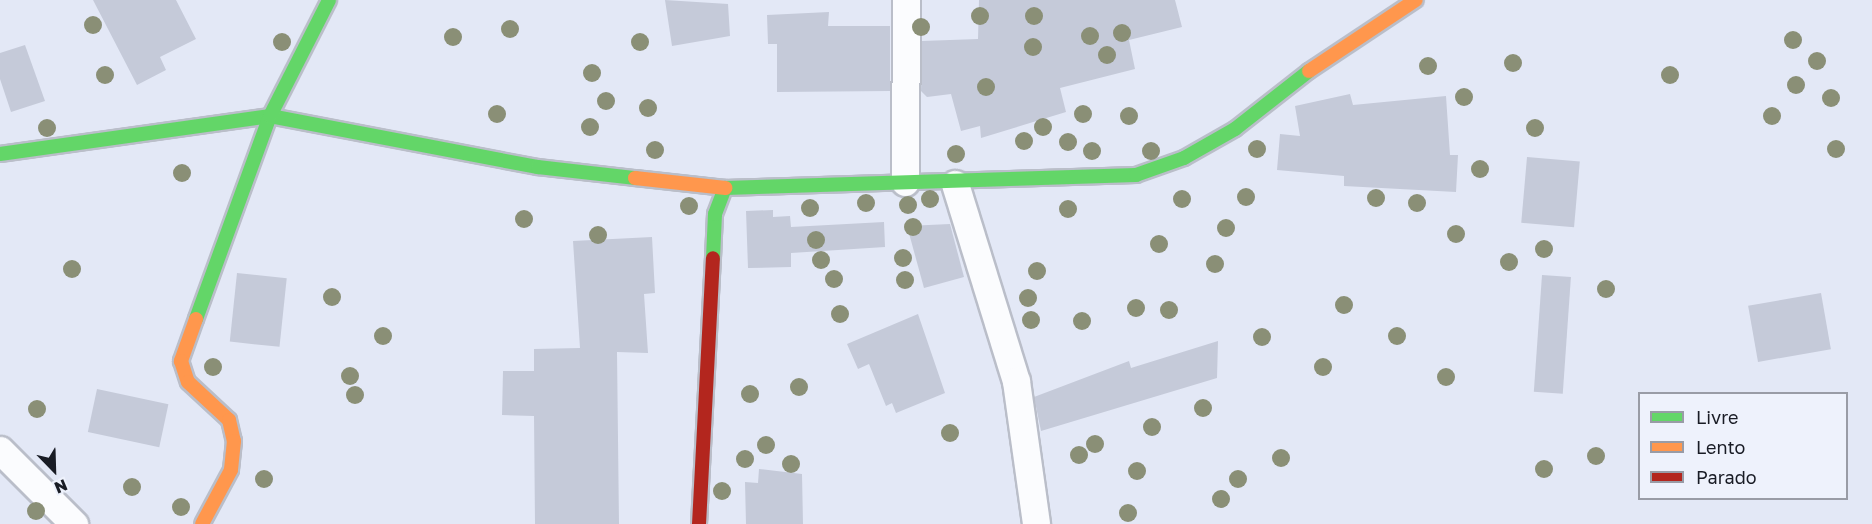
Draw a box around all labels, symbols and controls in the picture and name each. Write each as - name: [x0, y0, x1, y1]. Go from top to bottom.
- legend: [1638, 392, 1848, 500]
- text: Livre: [1696, 406, 1738, 428]
- text: Lento: [1696, 436, 1745, 458]
- north arrow: [24, 440, 84, 500]
- text: Parado: [1696, 466, 1757, 488]
- text: N: [52, 475, 71, 498]

